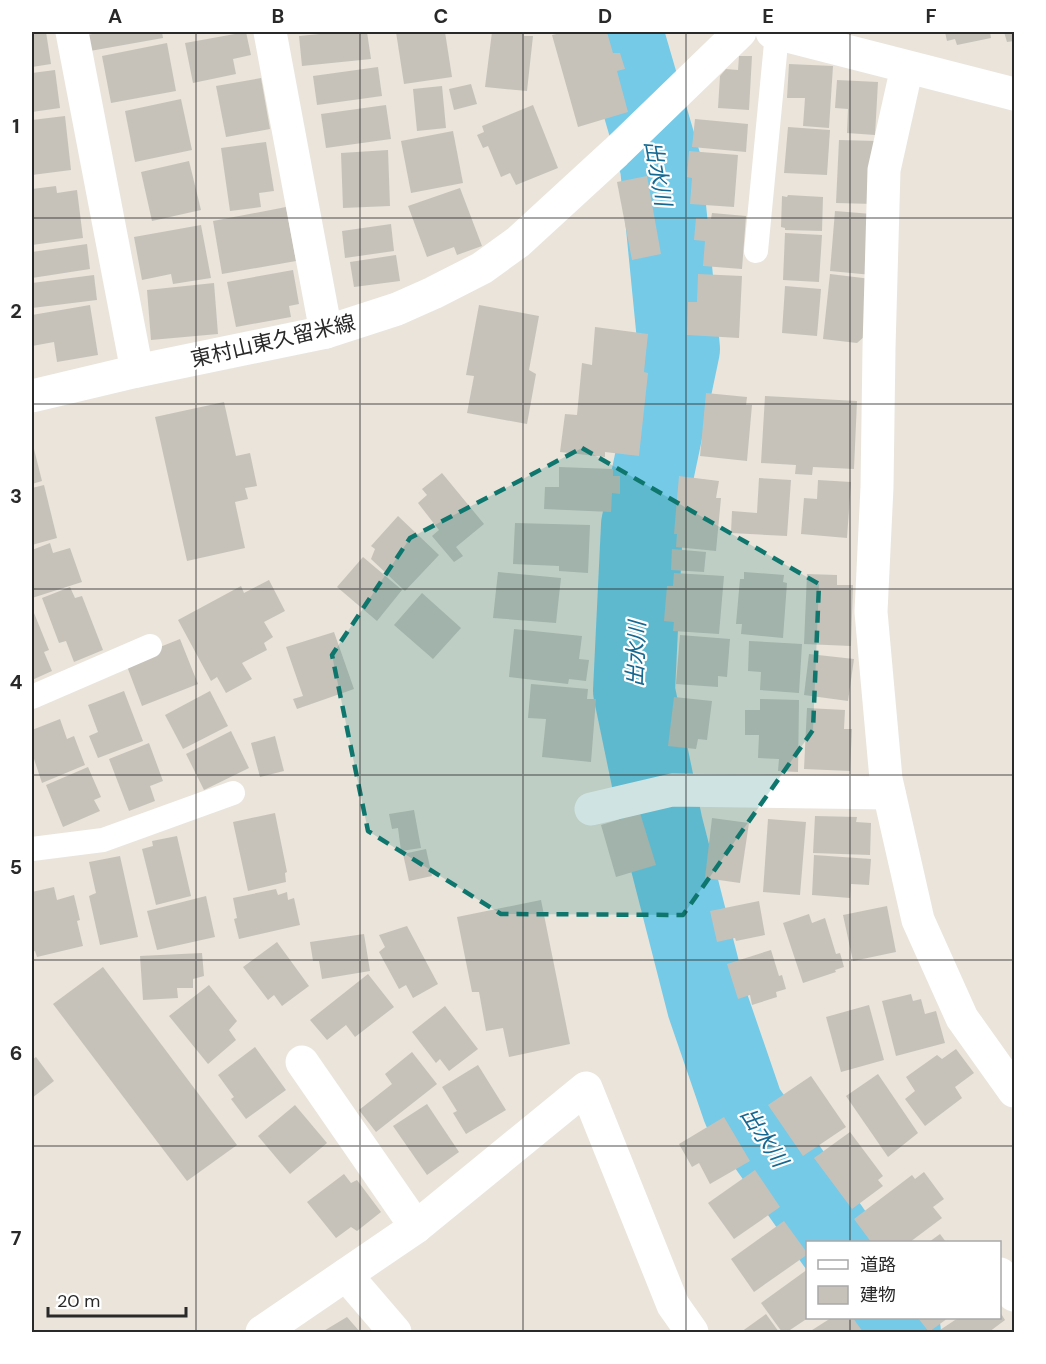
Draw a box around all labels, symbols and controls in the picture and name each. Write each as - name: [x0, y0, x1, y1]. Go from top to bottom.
- text: A: [108, 3, 122, 29]
- text: B: [272, 3, 284, 29]
- text: C: [434, 3, 448, 29]
- text: D: [598, 3, 612, 29]
- text: E: [762, 3, 774, 29]
- text: F: [925, 3, 937, 29]
- text: 1: [12, 113, 20, 139]
- water label: 出水川: [638, 138, 678, 210]
- text: 2: [10, 298, 22, 324]
- street label: 東村山東久留米線: [188, 308, 358, 374]
- text: 3: [10, 483, 22, 509]
- water label: 出水川: [620, 619, 652, 687]
- text: 4: [10, 669, 23, 695]
- text: 5: [10, 854, 22, 880]
- text: 6: [10, 1040, 22, 1066]
- water label: 出水川: [734, 1101, 795, 1174]
- text: 7: [11, 1225, 22, 1251]
- legend: [806, 1241, 1001, 1319]
- text: 道路: [860, 1253, 896, 1277]
- scale bar: [48, 1280, 186, 1318]
- text: 建物: [860, 1283, 896, 1307]
- text: 20 m: [57, 1289, 100, 1313]

